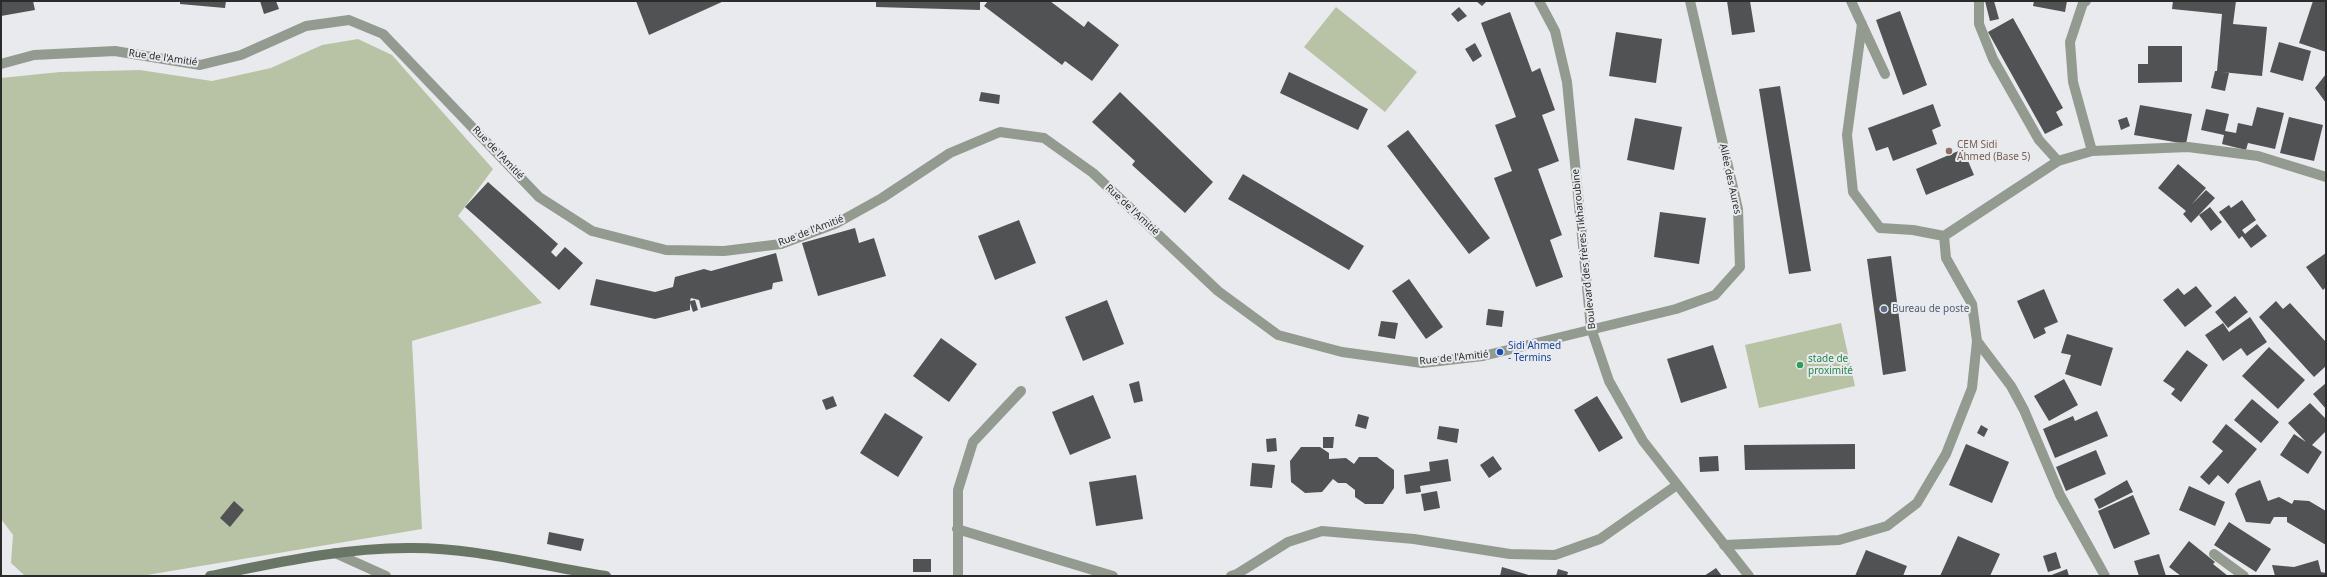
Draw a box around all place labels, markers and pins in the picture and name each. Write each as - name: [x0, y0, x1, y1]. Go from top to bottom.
- place label: CEM Sidi Ahmed (Base 5): [1957, 139, 2030, 162]
- marker: CEM Sidi Ahmed (Base 5): [1944, 146, 1954, 156]
- place label: Bureau de poste: [1892, 303, 1969, 315]
- marker: Bureau de poste: [1879, 304, 1889, 314]
- place label: Sidi Ahmed - Termins: [1508, 340, 1561, 364]
- marker: Sidi Ahmed - Termins: [1495, 347, 1505, 357]
- place label: stade de proximité: [1808, 353, 1853, 376]
- marker: stade de proximité: [1795, 360, 1805, 370]

